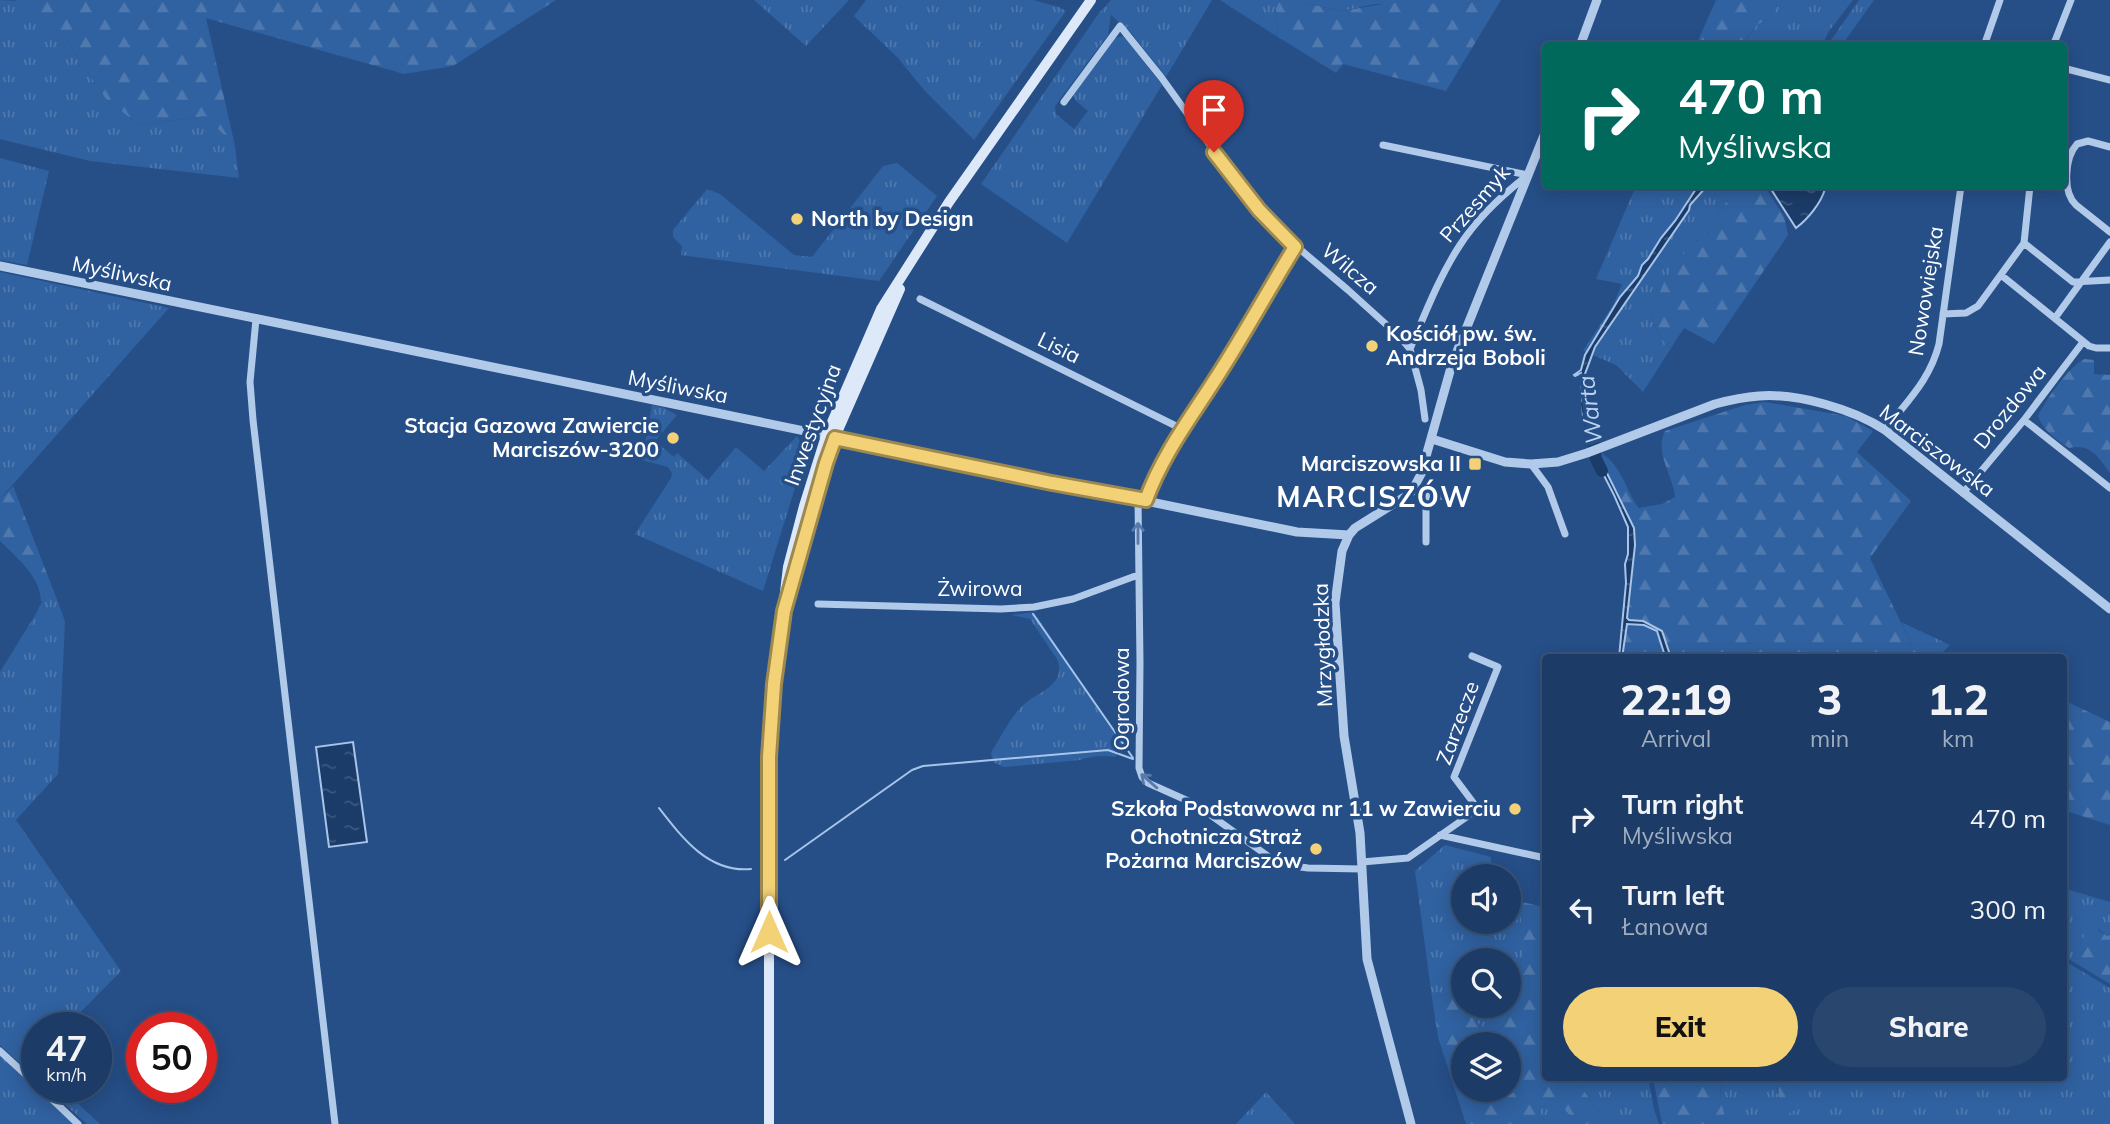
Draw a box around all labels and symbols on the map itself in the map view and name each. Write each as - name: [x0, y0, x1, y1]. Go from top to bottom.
- pin: [1184, 80, 1244, 152]
- street label: Przesmyk: [1434, 159, 1515, 247]
- place label: North by Design: [811, 205, 974, 231]
- marker: North by Design: [789, 211, 805, 227]
- street label: Nowowiejska: [1902, 224, 1948, 358]
- street label: Wilcza: [1317, 237, 1385, 300]
- street label: Myśliwska: [70, 250, 174, 296]
- place label: Kościół pw. św. Andrzeja Boboli: [1386, 320, 1546, 370]
- street label: Lisia: [1034, 326, 1085, 369]
- marker: Kościół pw. św. Andrzeja Boboli: [1364, 338, 1380, 354]
- street label: Drozdowa: [1967, 359, 2051, 454]
- street label: Inwestycyjna: [778, 360, 846, 489]
- street label: Myśliwska: [626, 364, 730, 408]
- water label: Warta: [1571, 374, 1608, 446]
- street label: Marciszowska: [1875, 398, 2001, 502]
- place label: Stacja Gazowa Zawiercie Marciszów-3200: [404, 412, 659, 462]
- marker: Stacja Gazowa Zawiercie Marciszów-3200: [665, 430, 681, 446]
- place label: Marciszowska II: [1301, 450, 1461, 476]
- marker: Marciszowska II: [1467, 456, 1483, 472]
- district label: MARCISZÓW: [1276, 479, 1474, 514]
- one-way arrow: [1131, 522, 1145, 545]
- street label: Żwirowa: [937, 575, 1023, 601]
- street label: Mrzygłodzka: [1307, 583, 1337, 707]
- street label: Ogrodowa: [1108, 647, 1134, 751]
- street label: Zarzecze: [1430, 677, 1484, 768]
- one-way arrow: [1140, 773, 1158, 789]
- place label: Szkoła Podstawowa nr 11 w Zawierciu: [1111, 795, 1501, 821]
- marker: Szkoła Podstawowa nr 11 w Zawierciu: [1507, 801, 1523, 817]
- place label: Ochotnicza Straż Pożarna Marciszów: [1105, 823, 1302, 873]
- marker: Ochotnicza Straż Pożarna Marciszów: [1308, 841, 1324, 857]
- position arrow: [732, 895, 806, 969]
- speed limit sign: 50: [126, 1012, 217, 1103]

